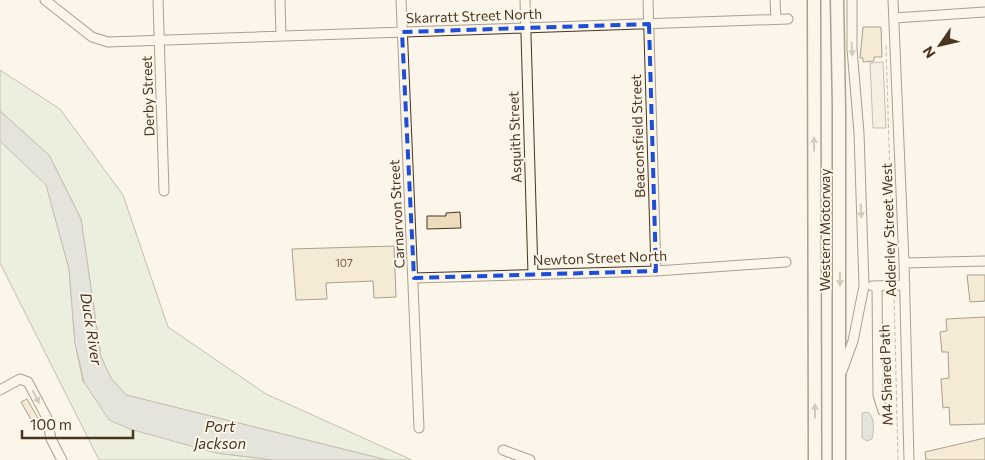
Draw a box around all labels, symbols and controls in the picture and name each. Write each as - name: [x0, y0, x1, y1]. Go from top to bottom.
- street label: Skarratt Street North: [406, 5, 542, 26]
- north arrow: [915, 20, 965, 70]
- one-way arrow: [849, 41, 857, 57]
- text: N: [919, 43, 939, 62]
- street label: Derby Street: [138, 55, 157, 137]
- street label: Beaconsfield Street: [627, 74, 648, 198]
- street label: Asquith Street: [504, 91, 525, 183]
- one-way arrow: [810, 136, 818, 152]
- street label: Carnarvon Street: [385, 159, 408, 269]
- street label: Adderley Street West: [878, 162, 899, 297]
- street label: Western Motorway: [816, 168, 833, 292]
- one-way arrow: [858, 203, 866, 219]
- street label: Newton Street North: [533, 247, 667, 268]
- house number: 107: [335, 256, 353, 269]
- one-way arrow: [836, 271, 844, 287]
- water label: Duck River: [77, 291, 107, 367]
- street label: M4 Shared Path: [875, 324, 896, 426]
- one-way arrow: [32, 390, 40, 404]
- one-way arrow: [811, 403, 819, 419]
- scale bar: [22, 408, 134, 440]
- text: 100 m: [30, 415, 72, 433]
- water label: Port Jackson: [192, 417, 246, 452]

